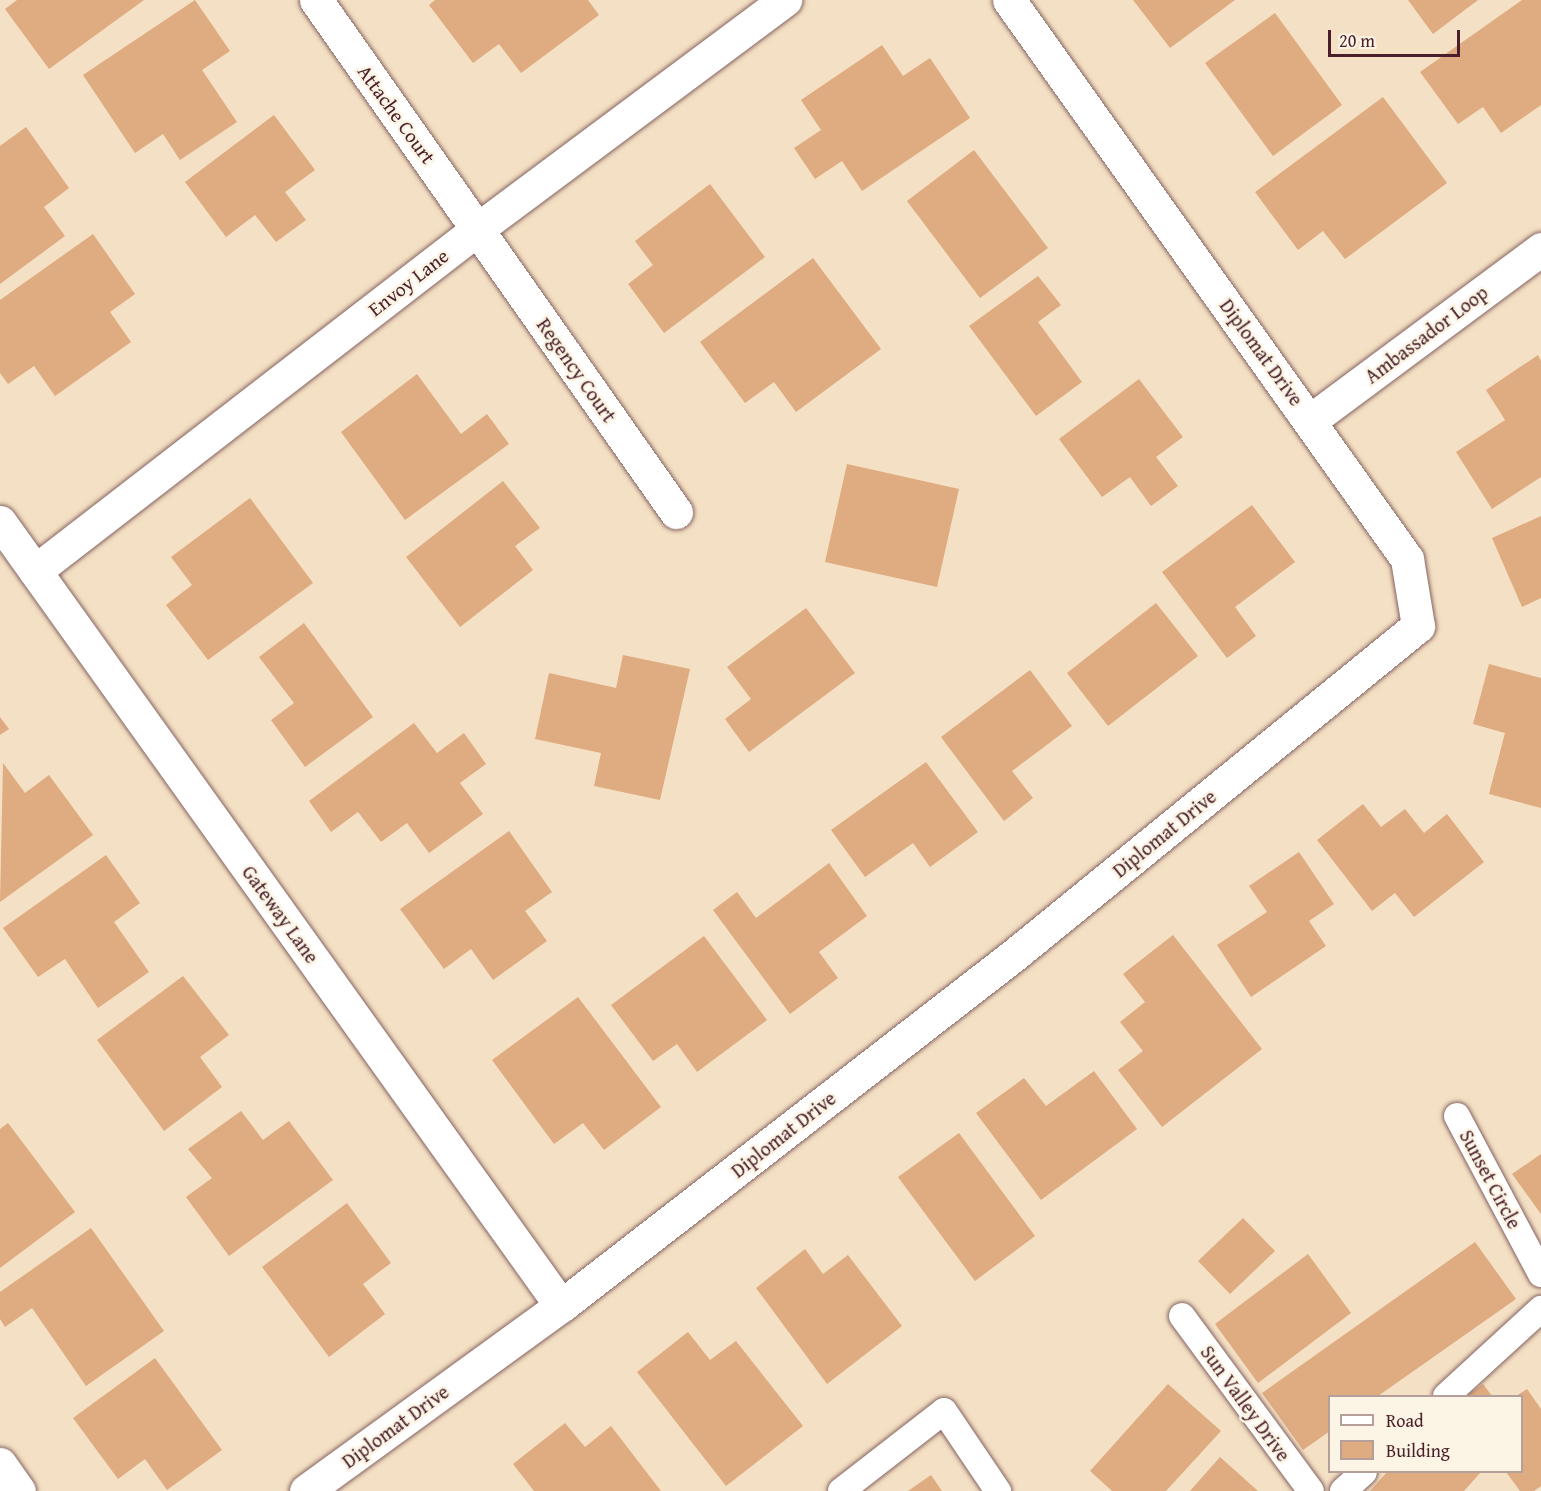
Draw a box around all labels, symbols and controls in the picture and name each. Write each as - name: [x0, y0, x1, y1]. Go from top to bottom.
- scale bar: [1331, 18, 1463, 56]
- text: 20 m: [1339, 27, 1375, 54]
- street label: Attache Court: [353, 60, 441, 168]
- street label: Envoy Lane: [363, 243, 453, 321]
- street label: Ambassador Loop: [1360, 280, 1492, 388]
- street label: Diplomat Drive: [1215, 294, 1309, 410]
- street label: Regency Court: [532, 313, 622, 427]
- street label: Diplomat Drive: [1107, 784, 1221, 882]
- street label: Gateway Lane: [237, 860, 325, 968]
- street label: Diplomat Drive: [726, 1086, 840, 1182]
- street label: Sunset Circle: [1455, 1125, 1527, 1233]
- street label: Sun Valley Drive: [1196, 1340, 1296, 1466]
- street label: Diplomat Drive: [337, 1379, 453, 1473]
- legend: [1328, 1395, 1523, 1473]
- text: Road: [1386, 1407, 1424, 1434]
- text: Building: [1386, 1437, 1450, 1464]

